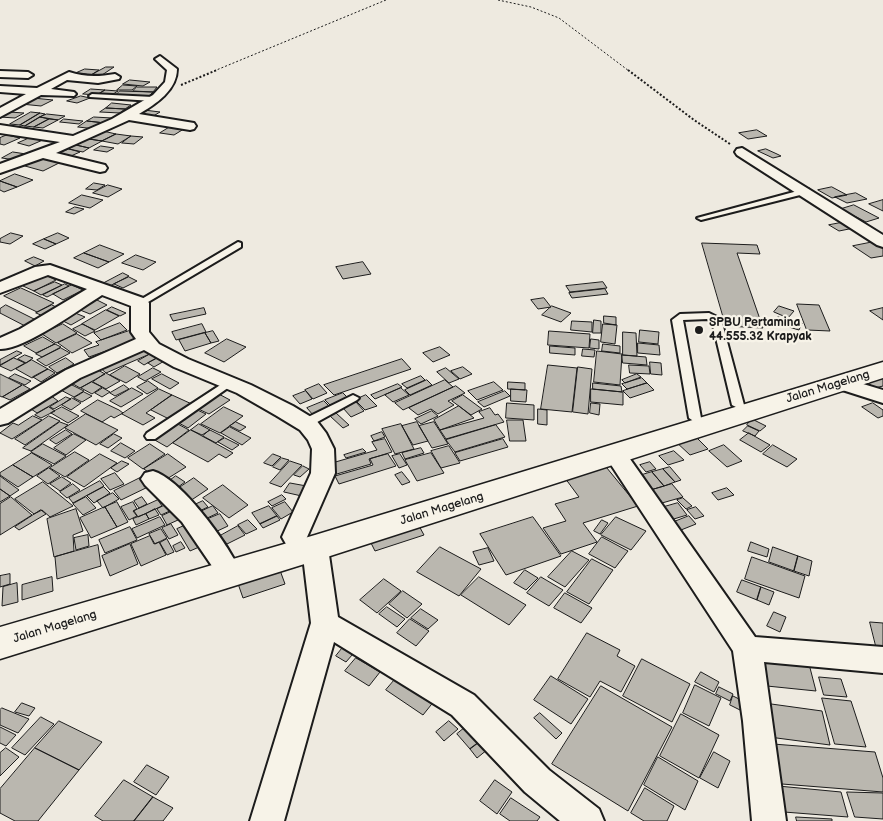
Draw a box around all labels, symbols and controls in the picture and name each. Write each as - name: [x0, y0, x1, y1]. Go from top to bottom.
- place label: SPBU Pertamina 44.555.32 Krapyak: [709, 316, 812, 344]
- marker: SPBU Pertamina 44.555.32 Krapyak: [693, 324, 705, 336]
- street label: Jalan Magelang: [785, 367, 871, 407]
- street label: Jalan Magelang: [399, 489, 485, 529]
- street label: Jalan Magelang: [12, 607, 98, 647]

